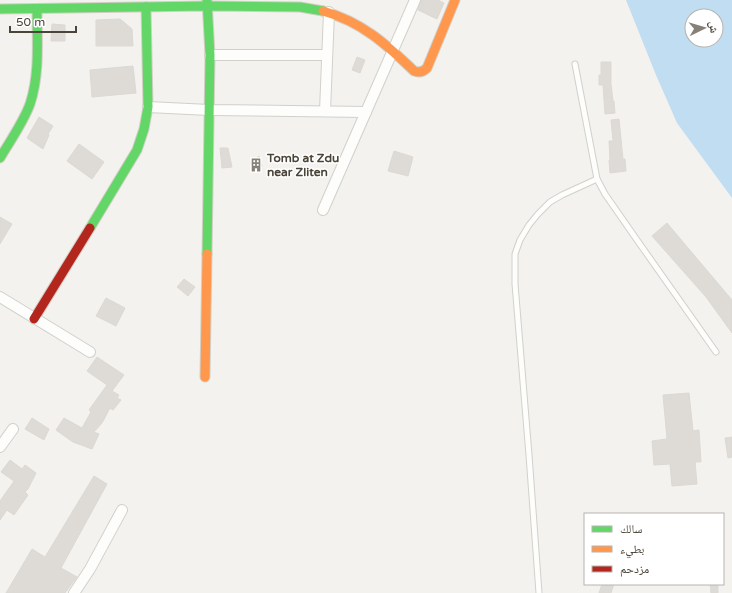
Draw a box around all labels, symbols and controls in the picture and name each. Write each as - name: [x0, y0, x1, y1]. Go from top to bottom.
- scale bar: [10, 8, 76, 34]
- north arrow: [684, 8, 724, 48]
- text: 50 m: [16, 15, 45, 29]
- text: ش: [705, 21, 720, 34]
- place label: Tomb at Zdu near Zliten: [266, 151, 339, 179]
- building icon: Tomb at Zdu near Zliten: [248, 157, 264, 173]
- legend: [584, 513, 724, 585]
- text: سالك: [620, 522, 642, 536]
- text: بطيء: [620, 542, 644, 559]
- text: مزدحم: [620, 562, 649, 577]

